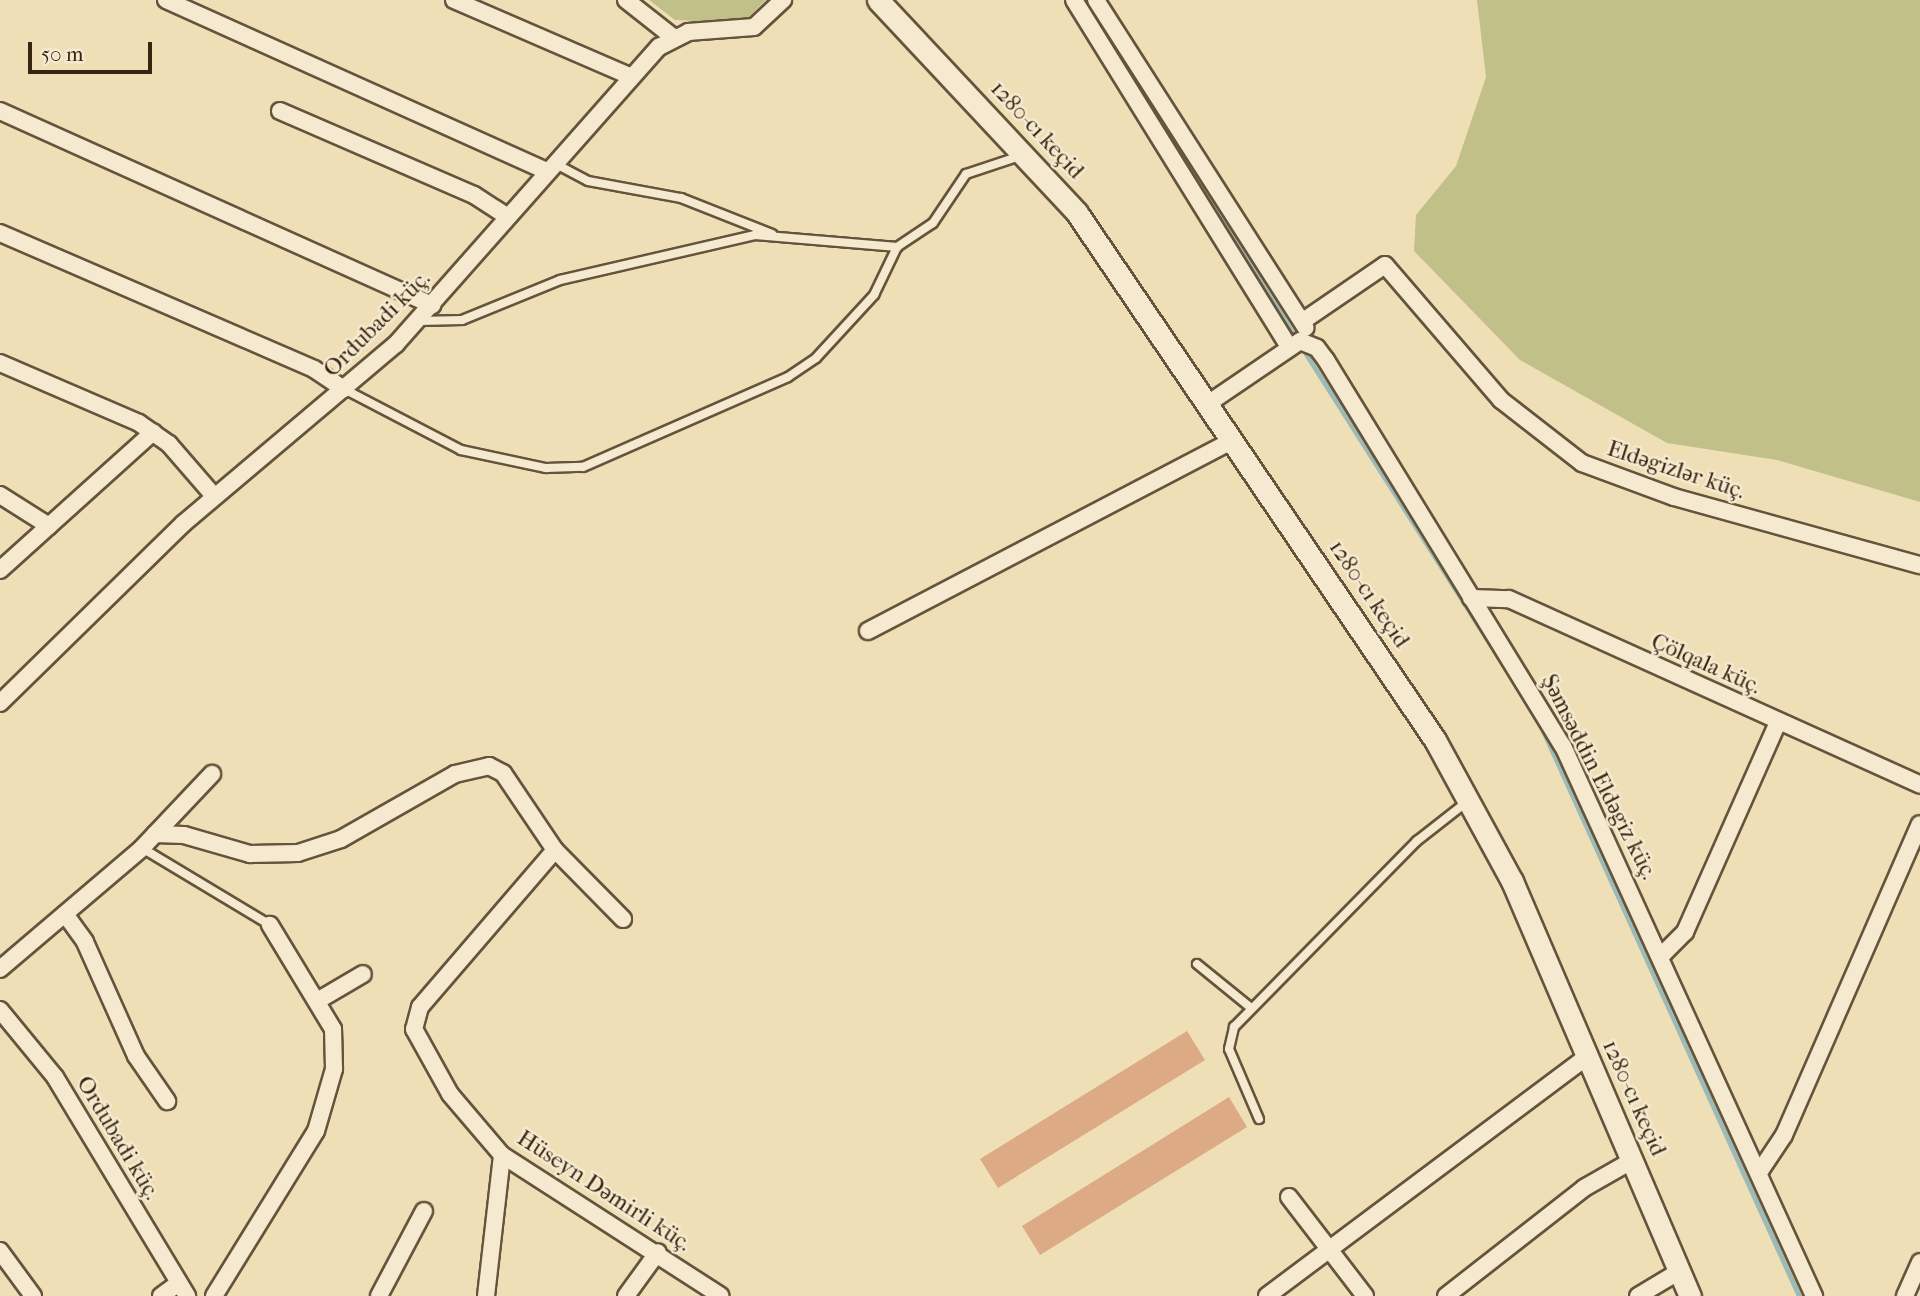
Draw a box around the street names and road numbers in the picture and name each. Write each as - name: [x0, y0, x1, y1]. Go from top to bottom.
- street label: 1280-cı keçid: [985, 75, 1089, 185]
- street label: Ordubadi küç.: [318, 265, 436, 383]
- street label: Eldəgizlər küç.: [1604, 435, 1748, 505]
- street label: 1280-cı keçid: [1323, 535, 1415, 653]
- street label: Çölqala küç.: [1647, 628, 1765, 700]
- street label: Şəmsəddin Eldəgiz küç.: [1535, 670, 1663, 884]
- street label: 1280-cı keçid: [1596, 1036, 1672, 1160]
- street label: Ordubadi küç.: [70, 1071, 166, 1205]
- street label: Hüseyn Dəmirli küç.: [512, 1124, 696, 1258]

